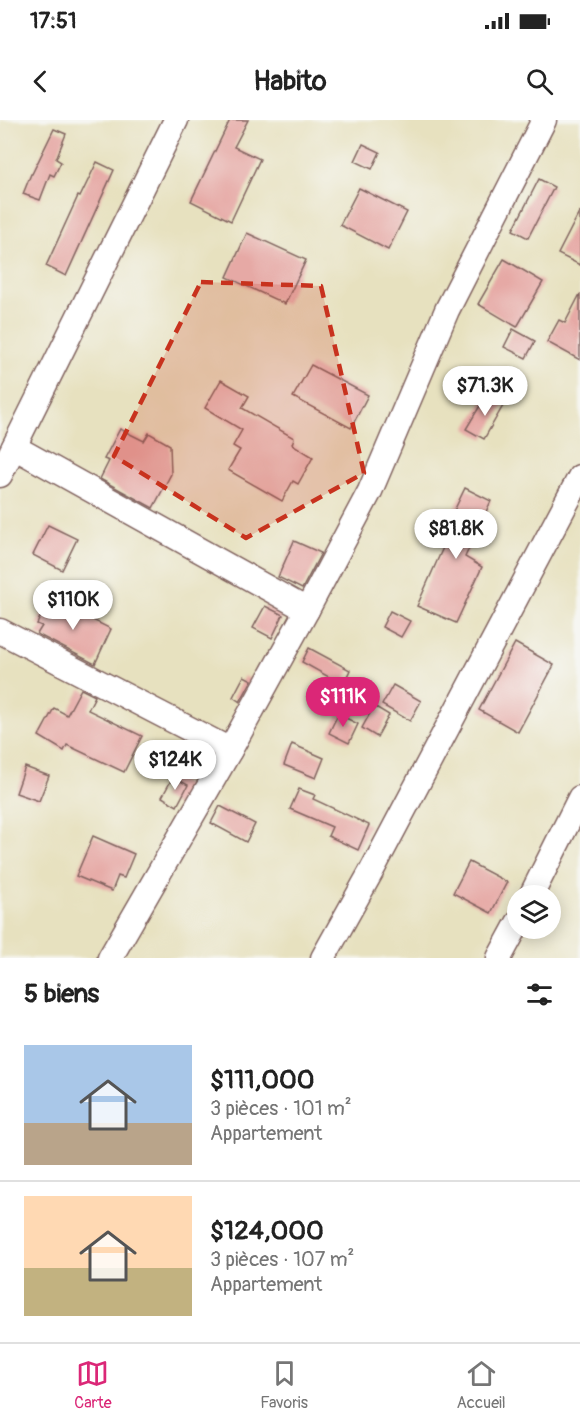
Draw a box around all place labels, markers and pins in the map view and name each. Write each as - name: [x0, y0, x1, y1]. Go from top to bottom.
- pin: $71.3K: [436, 366, 534, 417]
- pin: $81.8K: [407, 509, 505, 560]
- pin: $110K: [31, 580, 115, 631]
- pin: $111K: [301, 677, 385, 728]
- pin: $124K: [133, 740, 217, 791]

